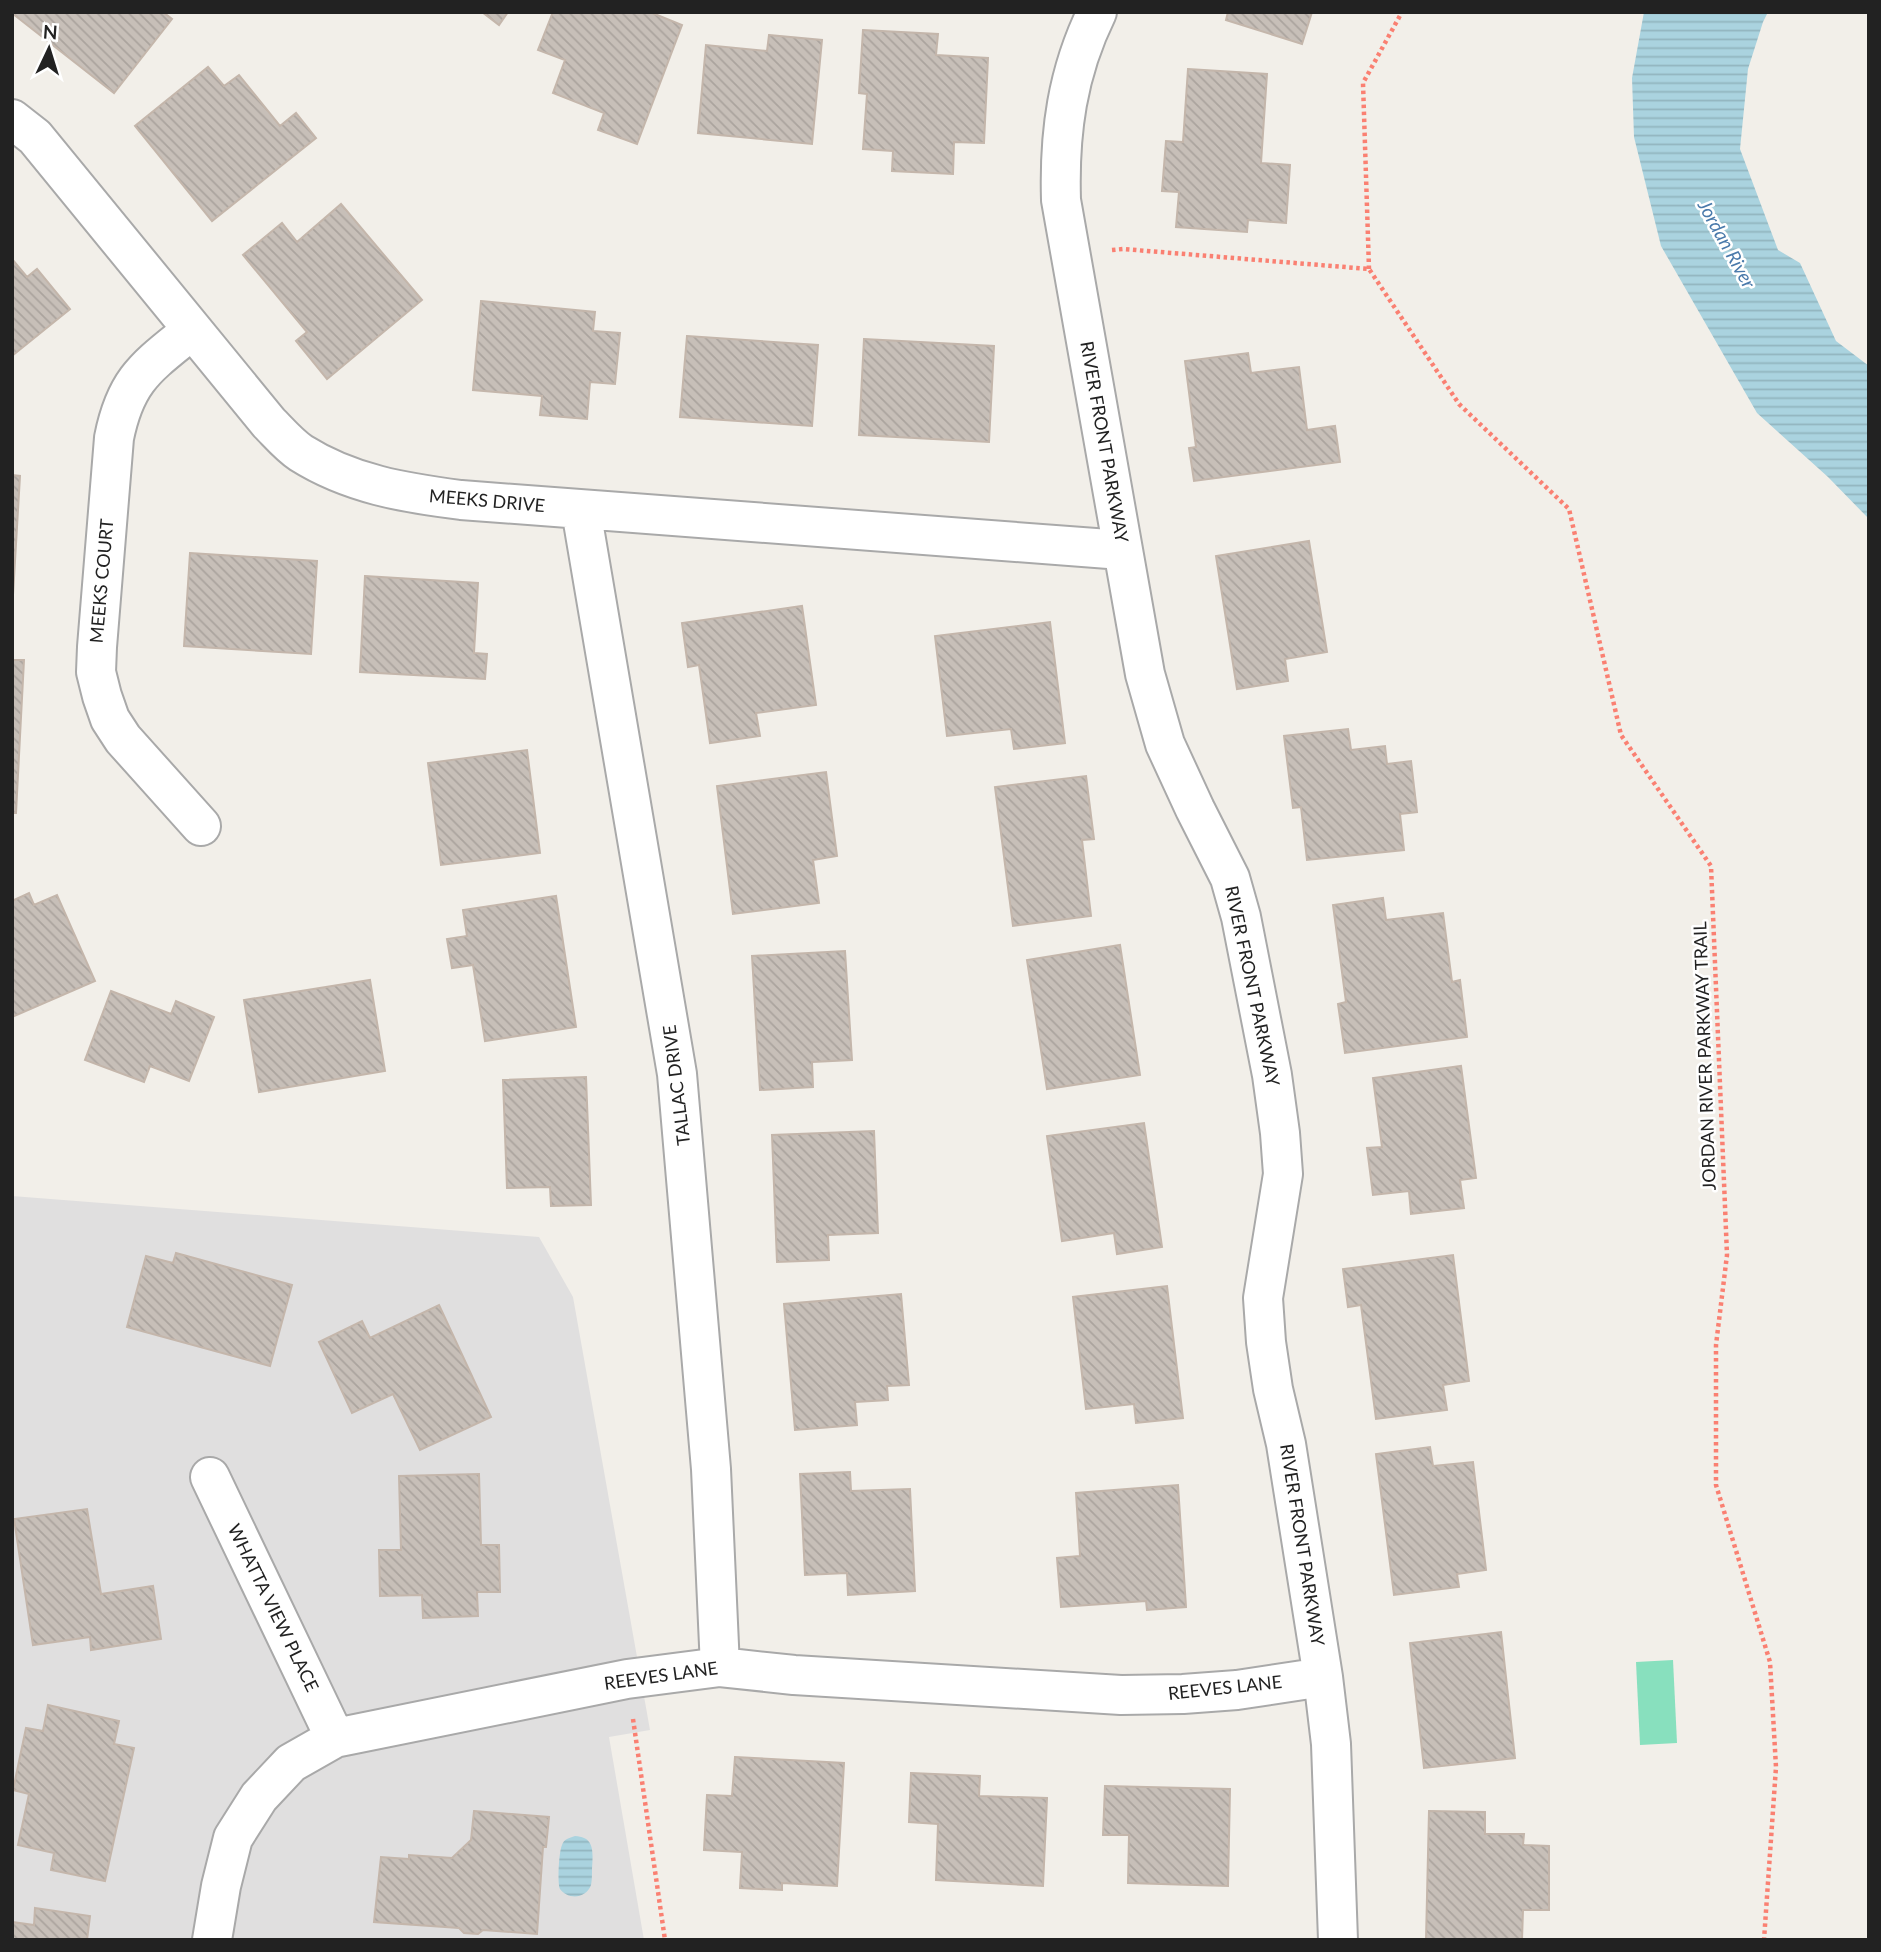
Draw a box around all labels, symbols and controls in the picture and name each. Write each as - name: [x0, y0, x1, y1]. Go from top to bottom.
- north arrow: [14, 14, 84, 84]
- text: N: [42, 20, 58, 44]
- water label: Jordan River: [1693, 195, 1761, 292]
- street label: RIVER FRONT PARKWAY: [1076, 339, 1134, 545]
- street label: MEEKS DRIVE: [428, 484, 546, 516]
- street label: MEEKS COURT: [85, 517, 117, 644]
- street label: RIVER FRONT PARKWAY: [1221, 884, 1285, 1089]
- street label: JORDAN RIVER PARKWAY TRAIL: [1688, 921, 1720, 1191]
- street label: TALLAC DRIVE: [658, 1024, 694, 1147]
- street label: RIVER FRONT PARKWAY: [1276, 1442, 1330, 1648]
- street label: WHATTA VIEW PLACE: [224, 1520, 324, 1695]
- street label: REEVES LANE: [603, 1656, 719, 1694]
- street label: REEVES LANE: [1167, 1670, 1283, 1704]

